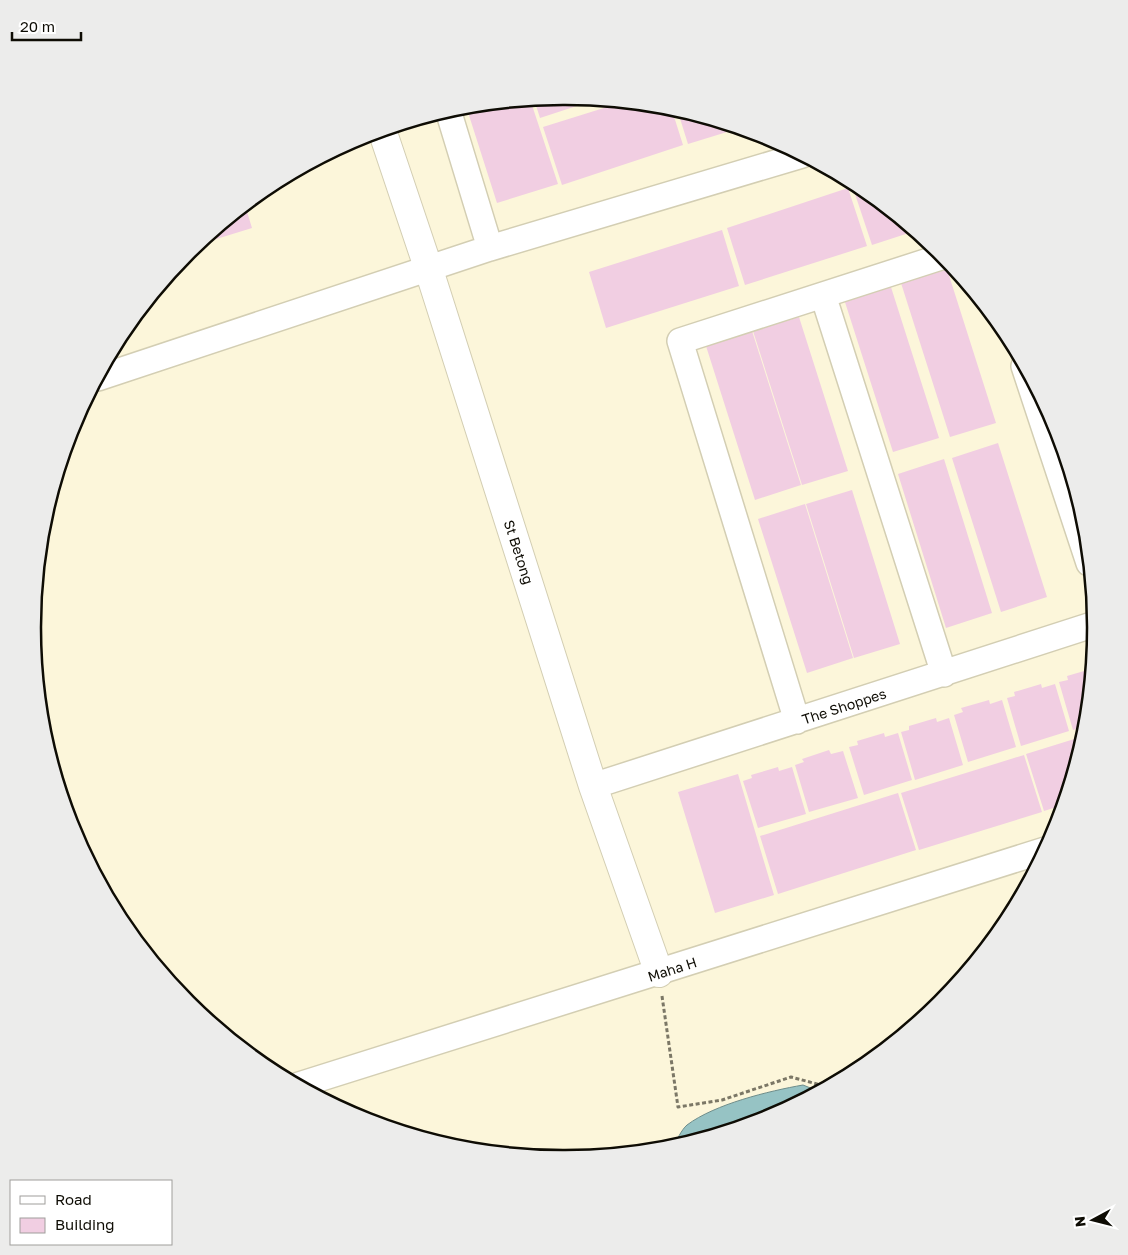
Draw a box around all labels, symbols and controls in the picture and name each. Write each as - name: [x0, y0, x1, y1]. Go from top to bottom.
- scale bar: [12, 10, 81, 42]
- text: 20 m: [20, 17, 55, 35]
- street label: St Betong: [501, 518, 537, 586]
- street label: The Shoppes: [800, 684, 888, 728]
- street label: Maha H: [645, 953, 699, 985]
- legend: [10, 1180, 172, 1245]
- text: Road: [55, 1190, 92, 1208]
- north arrow: [1068, 1195, 1118, 1245]
- text: Building: [55, 1215, 115, 1233]
- text: N: [1071, 1215, 1089, 1228]

